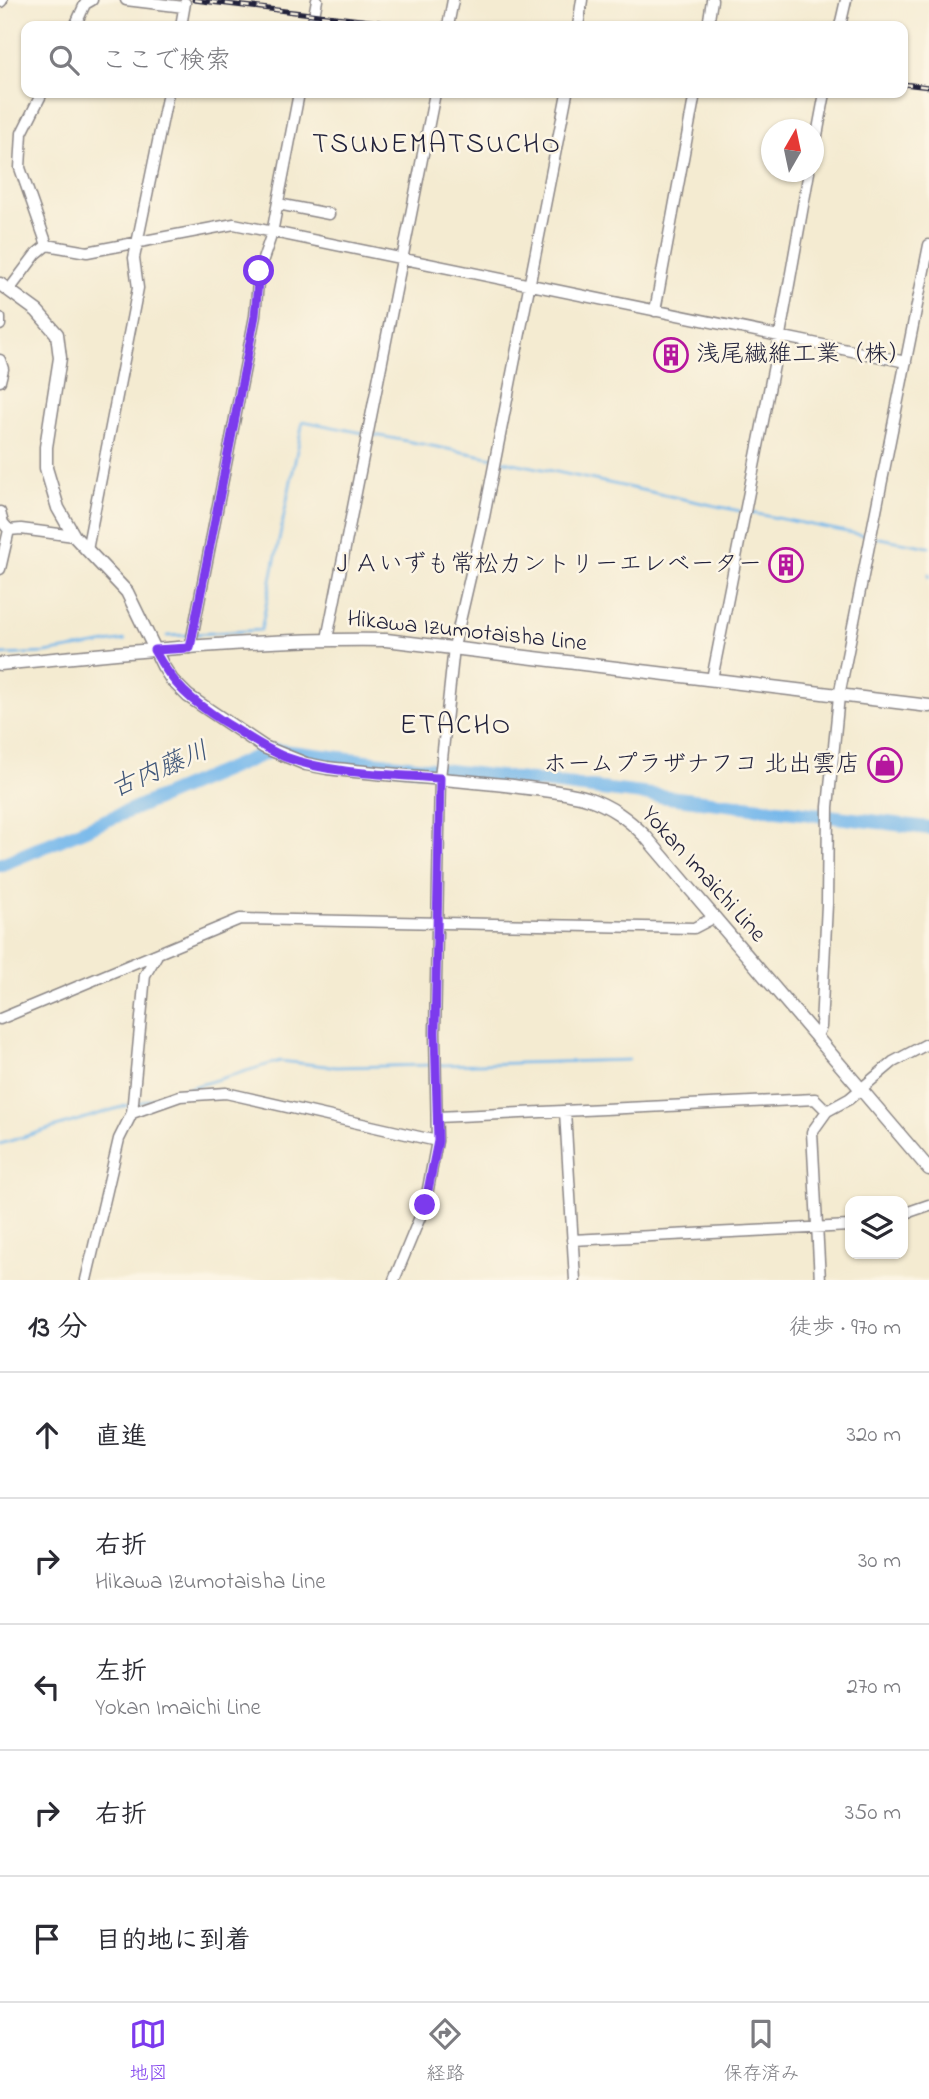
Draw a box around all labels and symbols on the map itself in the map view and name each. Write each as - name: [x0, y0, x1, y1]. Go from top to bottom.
- north arrow: [761, 119, 824, 182]
- district label: TSUNEMATSUCHO: [312, 125, 562, 166]
- route start: [243, 255, 274, 286]
- building icon: 浅尾繊維工業（株）: [652, 336, 690, 374]
- place label: 浅尾繊維工業（株）: [696, 338, 912, 373]
- building icon: ＪＡいずも常松カントリーエレベーター: [767, 546, 805, 584]
- place label: ＪＡいずも常松カントリーエレベーター: [330, 548, 762, 583]
- street label: Hikawa Izumotaisha Line: [346, 602, 589, 662]
- district label: ETACHO: [400, 706, 512, 747]
- water label: 古内藤川: [105, 733, 215, 809]
- shop icon: ホームプラザナフコ 北出雲店: [866, 746, 904, 784]
- place label: ホームプラザナフコ 北出雲店: [543, 748, 860, 783]
- street label: Yokan Imaichi Line: [632, 799, 774, 951]
- route end: [409, 1189, 440, 1220]

